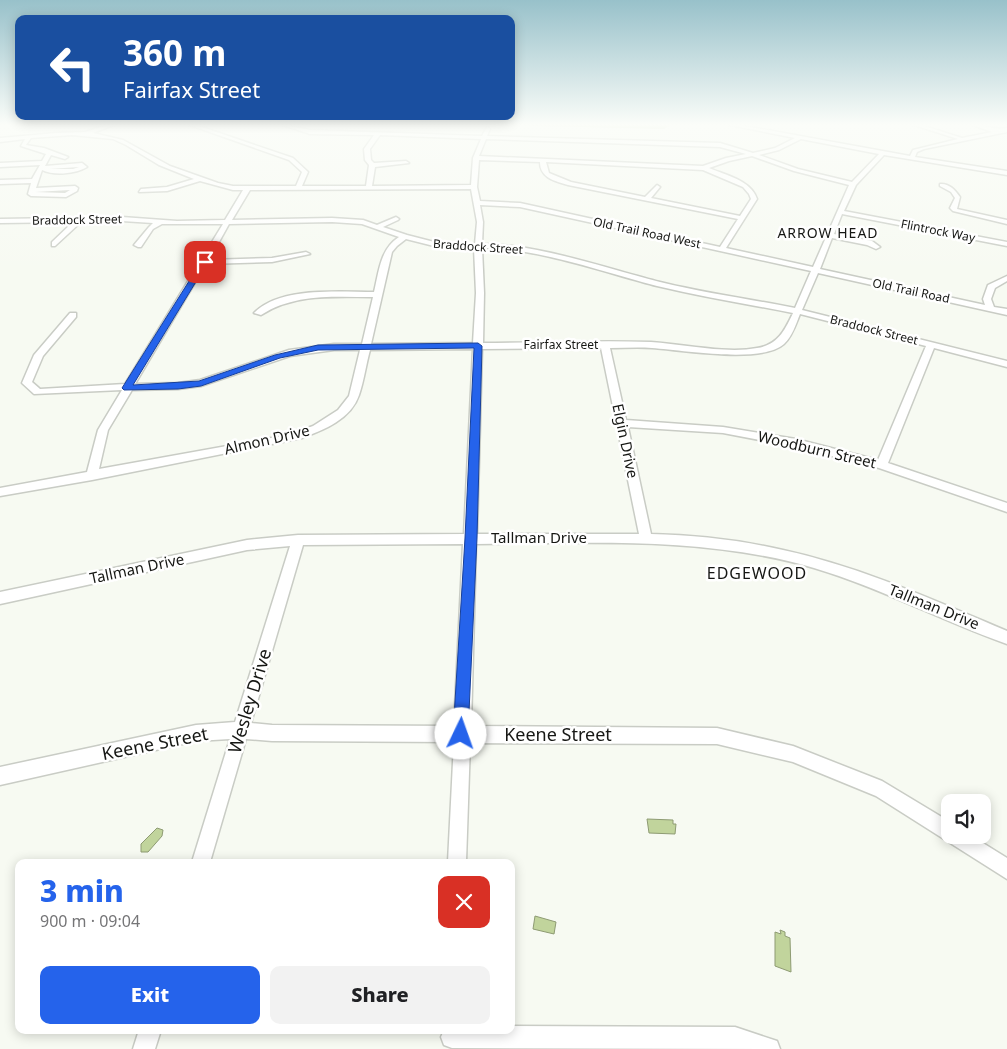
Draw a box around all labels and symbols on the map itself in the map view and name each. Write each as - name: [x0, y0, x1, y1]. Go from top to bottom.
- street label: Braddock Street: [32, 210, 123, 229]
- street label: Old Trail Road West: [592, 213, 703, 252]
- street label: Flintrock Way: [900, 215, 977, 246]
- district label: ARROW HEAD: [777, 223, 879, 242]
- street label: Braddock Street: [433, 235, 524, 258]
- pin: [184, 241, 226, 283]
- street label: Old Trail Road: [871, 274, 951, 307]
- street label: Braddock Street: [828, 310, 921, 349]
- street label: Fairfax Street: [524, 336, 599, 353]
- street label: Elgin Drive: [608, 402, 644, 480]
- street label: Almon Drive: [222, 420, 311, 459]
- street label: Woodburn Street: [756, 426, 879, 472]
- street label: Tallman Drive: [491, 527, 587, 547]
- street label: Tallman Drive: [88, 548, 186, 588]
- district label: EDGEWOOD: [707, 562, 807, 584]
- street label: Tallman Drive: [886, 579, 983, 633]
- street label: Wesley Drive: [222, 646, 276, 756]
- position arrow: [434, 707, 486, 759]
- street label: Keene Street: [100, 721, 210, 765]
- street label: Keene Street: [504, 722, 612, 746]

